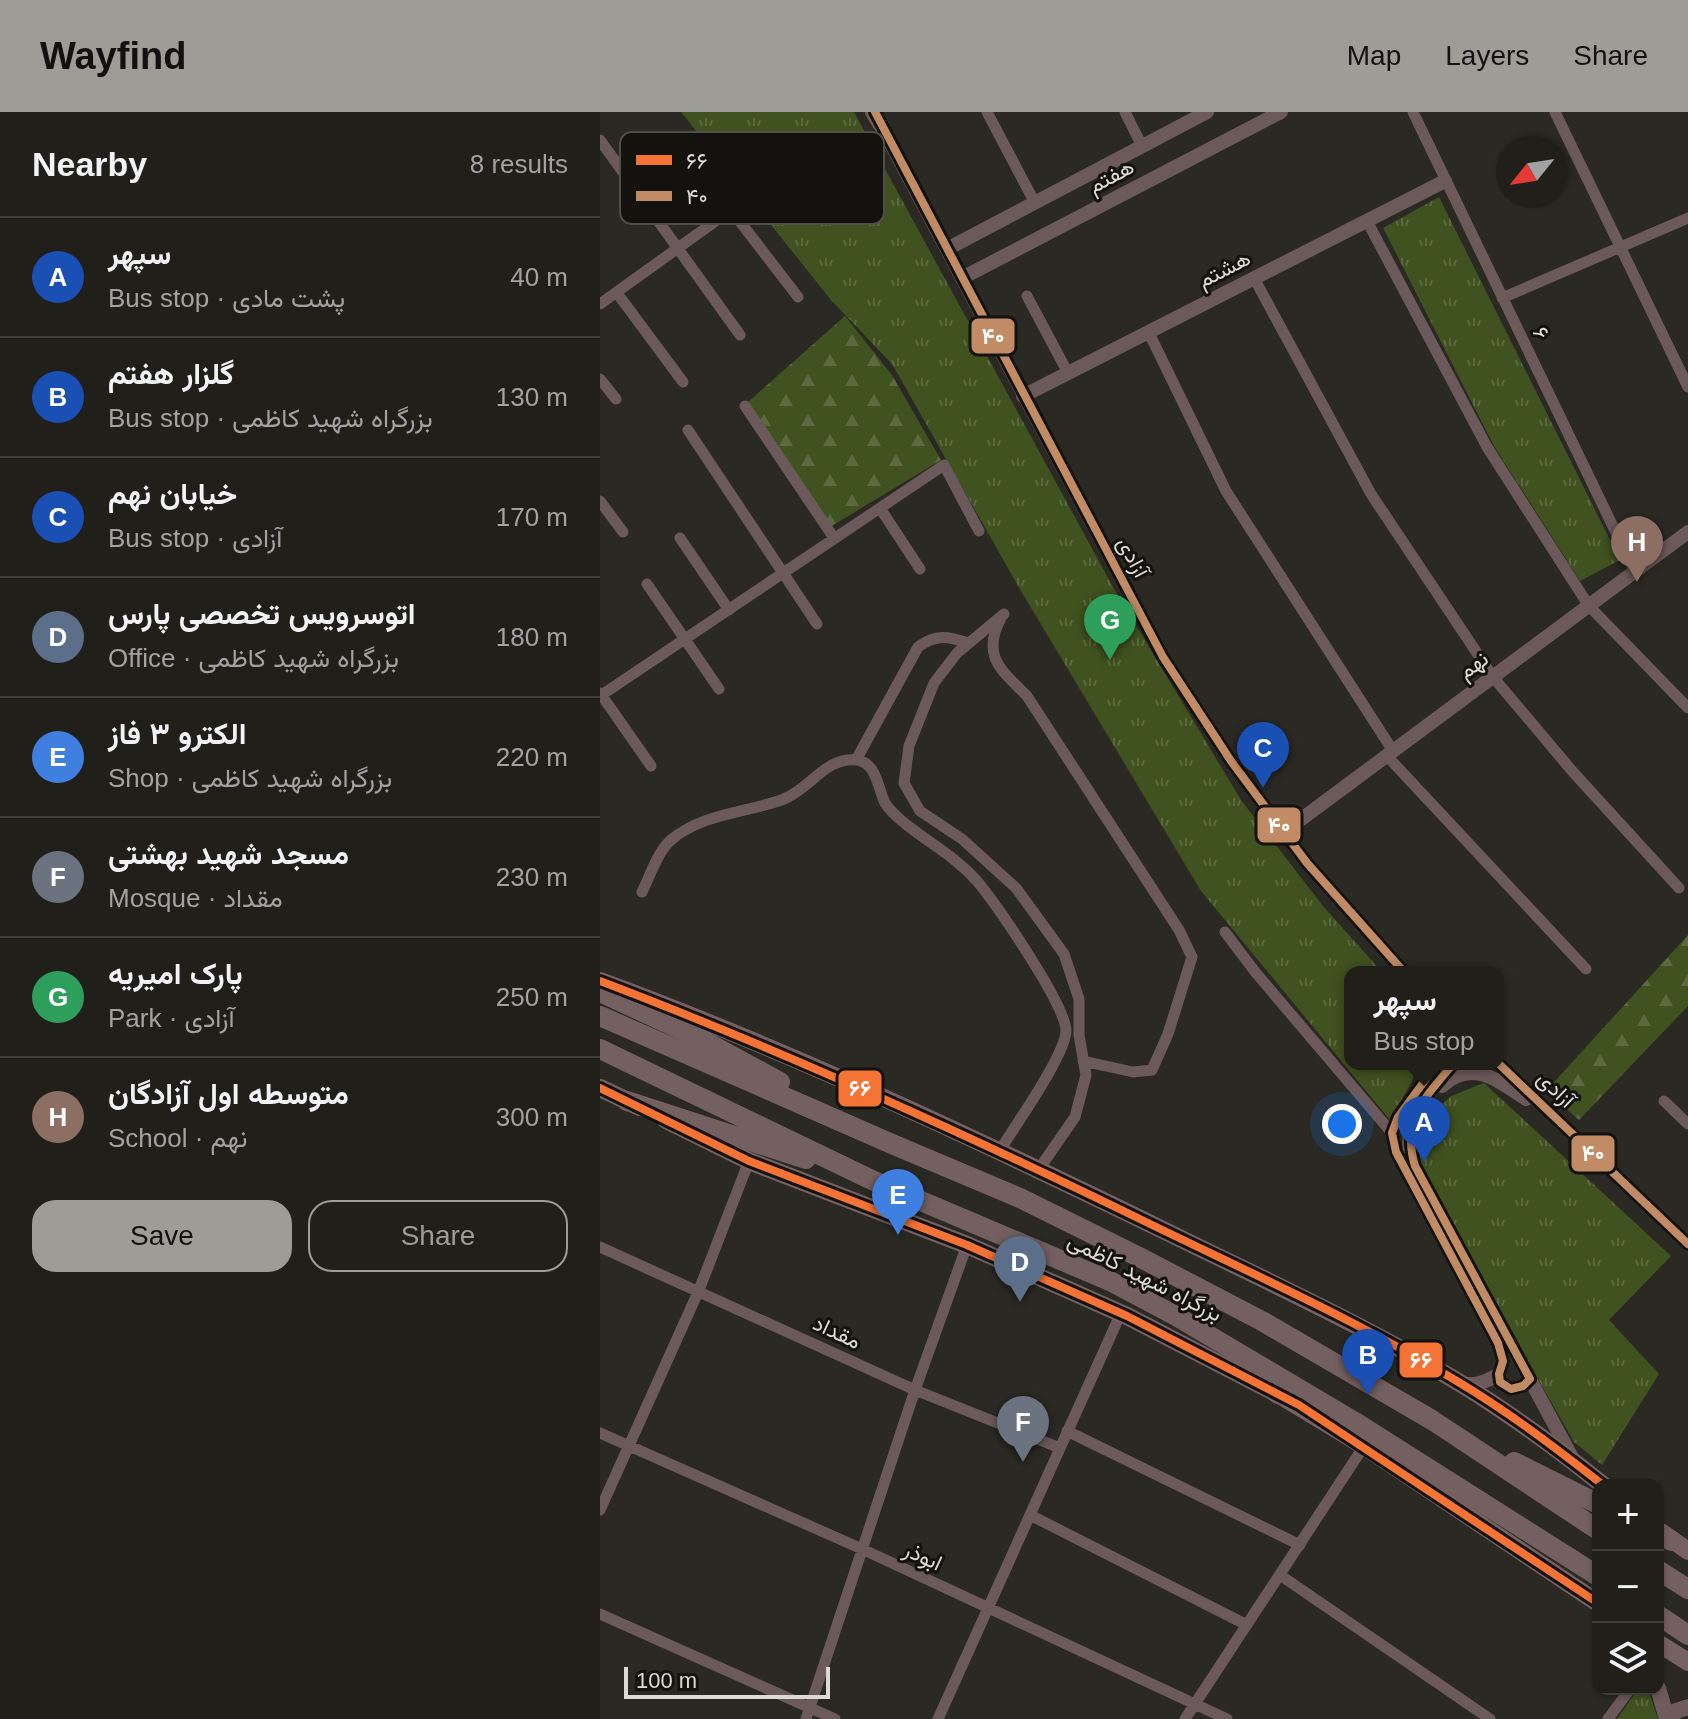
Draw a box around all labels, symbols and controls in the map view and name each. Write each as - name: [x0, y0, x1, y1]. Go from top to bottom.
- text: Wayfind: [40, 35, 186, 77]
- text: Map: [1347, 40, 1401, 71]
- text: Layers: [1445, 40, 1529, 71]
- text: Share: [1573, 40, 1648, 71]
- legend: [620, 132, 884, 224]
- north arrow: [1496, 136, 1568, 208]
- text: Nearby: [32, 145, 147, 183]
- text: ۶۶: [686, 148, 707, 173]
- text: 8 results: [470, 149, 568, 179]
- street label: هفتم: [1084, 154, 1139, 200]
- text: ۴۰: [686, 184, 708, 209]
- text: سپهر: [108, 237, 171, 270]
- street label: هشتم: [1194, 245, 1255, 295]
- text: A: [49, 262, 67, 292]
- text: 40 m: [510, 262, 568, 292]
- text: Bus stop · پشت مادی: [108, 283, 345, 313]
- line badge: ۴۰: [970, 317, 1016, 355]
- street label: ۶: [1527, 323, 1555, 343]
- text: ۴۰: [982, 324, 1004, 349]
- text: گلزار هفتم: [108, 357, 234, 390]
- text: B: [49, 382, 67, 412]
- text: 130 m: [496, 382, 568, 412]
- text: Bus stop · بزرگراه شهید کاظمی: [108, 403, 433, 433]
- text: خیابان نهم: [108, 477, 237, 510]
- text: C: [49, 502, 67, 532]
- text: 170 m: [496, 502, 568, 532]
- pin: H: [1611, 516, 1663, 582]
- text: Bus stop · آزادی: [108, 523, 282, 553]
- street label: آزادی: [1111, 532, 1155, 584]
- pin: G: [1084, 594, 1136, 660]
- text: اتوسرویس تخصصی پارس: [108, 597, 416, 630]
- text: D: [49, 622, 67, 652]
- text: 180 m: [496, 622, 568, 652]
- text: Office · بزرگراه شهید کاظمی: [108, 643, 399, 673]
- street label: نهم: [1453, 646, 1494, 686]
- text: الکترو ۳ فاز: [108, 717, 246, 750]
- pin: C: [1237, 722, 1289, 788]
- text: E: [49, 742, 67, 772]
- text: 220 m: [496, 742, 568, 772]
- text: Shop · بزرگراه شهید کاظمی: [108, 763, 392, 793]
- line badge: ۴۰: [1256, 806, 1302, 844]
- text: ۴۰: [1268, 813, 1290, 838]
- text: مسجد شهید بهشتی: [108, 837, 349, 870]
- text: F: [50, 862, 66, 892]
- text: 230 m: [496, 862, 568, 892]
- text: Mosque · مقداد: [108, 883, 283, 913]
- text: پارک امیریه: [108, 957, 243, 990]
- popup: [1344, 966, 1504, 1070]
- text: G: [48, 982, 68, 1012]
- text: 250 m: [496, 982, 568, 1012]
- text: سپهر: [1373, 983, 1437, 1016]
- text: Park · آزادی: [108, 1003, 235, 1033]
- text: Bus stop: [1373, 1026, 1475, 1056]
- street label: آزادی: [1531, 1065, 1581, 1115]
- line badge: ۶۶: [837, 1069, 883, 1108]
- text: ۶۶: [849, 1076, 871, 1101]
- text: متوسطه اول آزادگان: [108, 1077, 349, 1110]
- pin: A: [1398, 1096, 1450, 1162]
- text: H: [49, 1102, 67, 1132]
- text: 300 m: [496, 1102, 568, 1132]
- your location: [1322, 1104, 1362, 1144]
- text: School · نهم: [108, 1123, 247, 1153]
- line badge: ۴۰: [1570, 1134, 1616, 1173]
- text: ۴۰: [1582, 1141, 1604, 1166]
- pin: E: [872, 1169, 924, 1235]
- button: Save: [32, 1200, 292, 1272]
- button: Share: [308, 1200, 568, 1272]
- street label: بزرگراه شهید کاظمی: [1063, 1227, 1226, 1328]
- pin: D: [994, 1236, 1046, 1302]
- street label: مقداد: [809, 1310, 865, 1354]
- pin: B: [1342, 1329, 1394, 1395]
- line badge: ۶۶: [1398, 1341, 1444, 1379]
- text: ۶۶: [1410, 1348, 1432, 1373]
- pin: F: [997, 1396, 1049, 1462]
- map controls: [1592, 1479, 1664, 1695]
- button: +: [1592, 1479, 1664, 1551]
- street label: ابوذر: [899, 1536, 946, 1577]
- button: −: [1592, 1551, 1664, 1623]
- button: layers: [1592, 1623, 1664, 1695]
- scale bar: [624, 1663, 830, 1699]
- text: 100 m: [636, 1668, 697, 1693]

